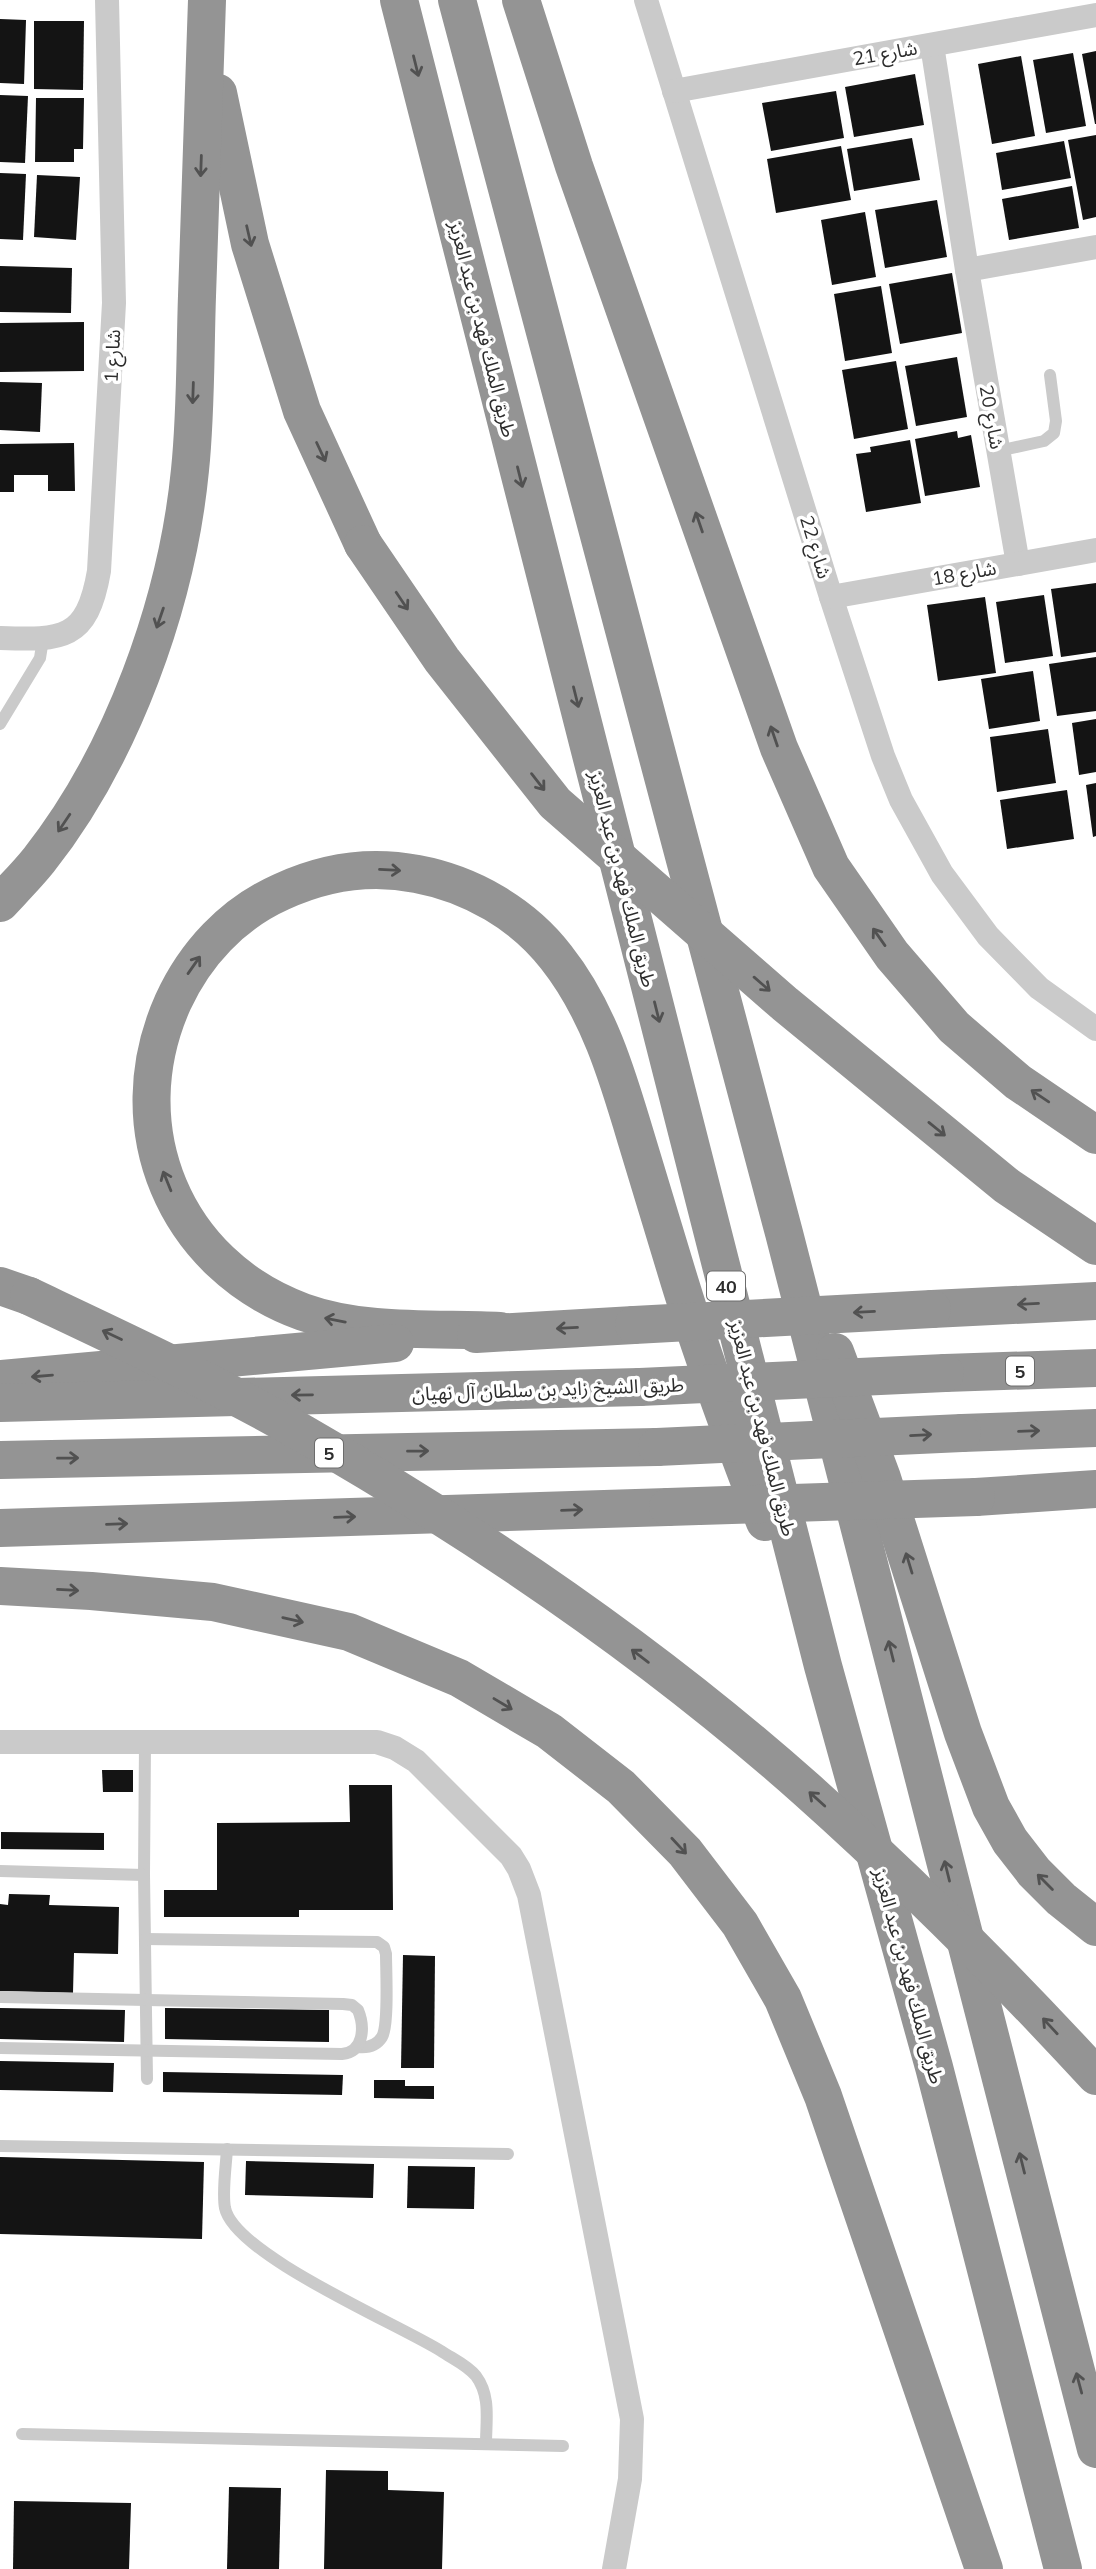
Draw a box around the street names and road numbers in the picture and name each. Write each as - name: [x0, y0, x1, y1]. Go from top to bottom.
- street label: شارع 21: [851, 36, 919, 72]
- street label: طريق الملك فهد بن عبد العزيز: [444, 217, 522, 440]
- street label: شارع 1: [99, 329, 127, 383]
- street label: شارع 20: [973, 383, 1009, 451]
- street label: شارع 22: [793, 513, 837, 582]
- street label: شارع 18: [930, 556, 998, 592]
- street label: طريق الملك فهد بن عبد العزيز: [584, 767, 662, 990]
- road number: 40: [707, 1272, 745, 1301]
- street label: طريق الملك فهد بن عبد العزيز: [724, 1316, 802, 1539]
- road number: 5: [1006, 1356, 1034, 1386]
- street label: طريق الشيخ زايد بن سلطان آل نهيان: [412, 1372, 685, 1409]
- road number: 5: [315, 1438, 343, 1468]
- street label: طريق الملك فهد بن عبد العزيز: [868, 1865, 949, 2087]

